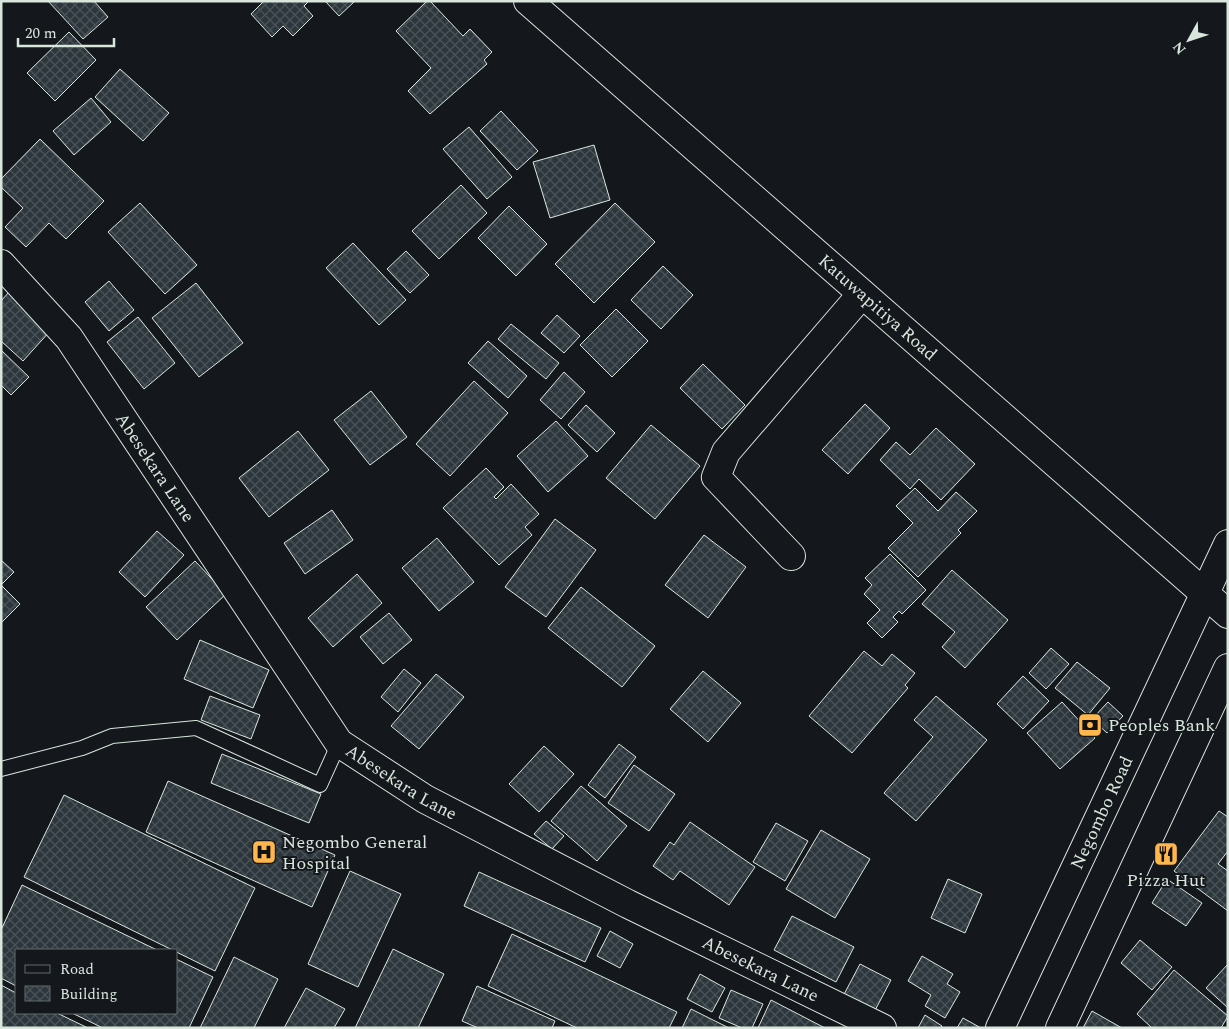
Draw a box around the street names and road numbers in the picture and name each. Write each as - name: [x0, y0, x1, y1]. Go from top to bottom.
- street label: Katuwapitiya Road: [812, 248, 943, 367]
- street label: Abesekara Lane: [109, 407, 202, 528]
- street label: Abesekara Lane: [340, 737, 462, 827]
- street label: Negombo Road: [1063, 751, 1140, 874]
- street label: Abesekara Lane: [698, 929, 824, 1009]

